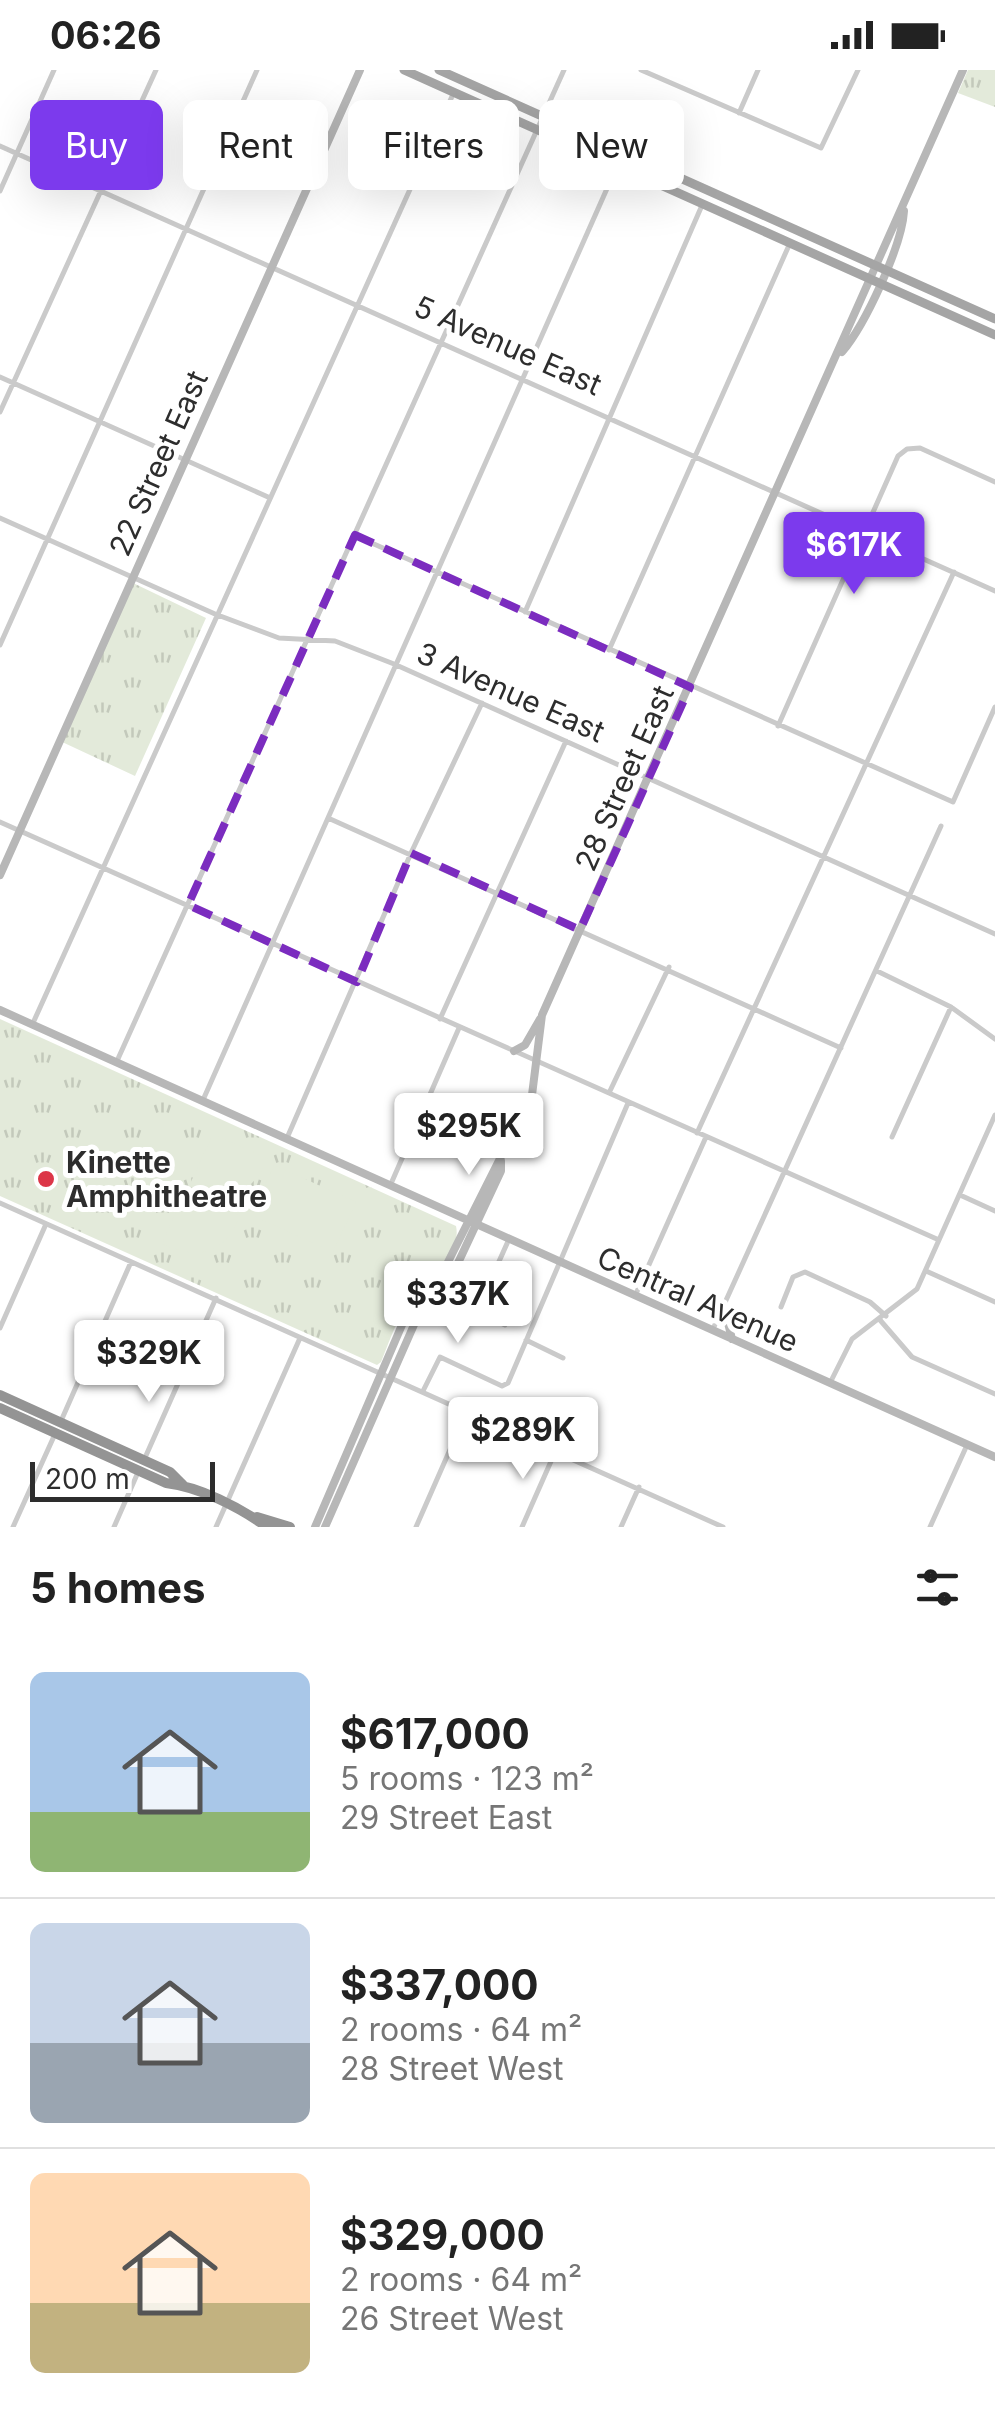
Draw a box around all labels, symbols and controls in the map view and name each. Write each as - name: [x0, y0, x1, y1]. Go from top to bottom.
- text: 06:26: [50, 12, 162, 58]
- chip: Buy: [30, 100, 163, 190]
- chip: Rent: [183, 100, 328, 190]
- chip: Filters: [348, 100, 519, 190]
- chip: New: [539, 100, 684, 190]
- street label: 5 Avenue East: [409, 288, 607, 402]
- street label: 22 Street East: [101, 365, 215, 561]
- pin: $617K: [784, 512, 924, 597]
- text: $617K: [805, 525, 903, 564]
- street label: 3 Avenue East: [412, 635, 610, 749]
- street label: 28 Street East: [567, 680, 681, 876]
- pin: $295K: [399, 1093, 539, 1178]
- text: $295K: [416, 1106, 522, 1145]
- place label: Kinette Amphitheatre: [66, 1144, 267, 1214]
- marker: Kinette Amphitheatre: [35, 1168, 57, 1190]
- street label: Central Avenue: [592, 1239, 804, 1359]
- pin: $337K: [388, 1261, 528, 1346]
- text: $337K: [406, 1274, 510, 1313]
- pin: $329K: [79, 1320, 219, 1405]
- text: $329K: [96, 1333, 202, 1372]
- pin: $289K: [453, 1397, 593, 1482]
- text: $289K: [470, 1410, 576, 1449]
- scale bar: [30, 1457, 215, 1502]
- text: 200 m: [45, 1462, 130, 1496]
- icon: filters: [910, 1560, 965, 1615]
- text: 5 homes: [30, 1562, 206, 1613]
- text: $617,000: [340, 1708, 530, 1759]
- icon: home: [110, 1712, 230, 1832]
- text: 5 rooms · 123 m²: [340, 1759, 594, 1798]
- text: 29 Street East: [340, 1798, 552, 1837]
- text: $337,000: [340, 1959, 539, 2010]
- icon: home: [110, 1963, 230, 2083]
- text: 2 rooms · 64 m²: [340, 2010, 582, 2049]
- text: 28 Street West: [340, 2049, 564, 2088]
- text: $329,000: [340, 2209, 545, 2260]
- icon: home: [110, 2213, 230, 2333]
- text: 2 rooms · 64 m²: [340, 2260, 582, 2299]
- text: 26 Street West: [340, 2299, 564, 2338]

